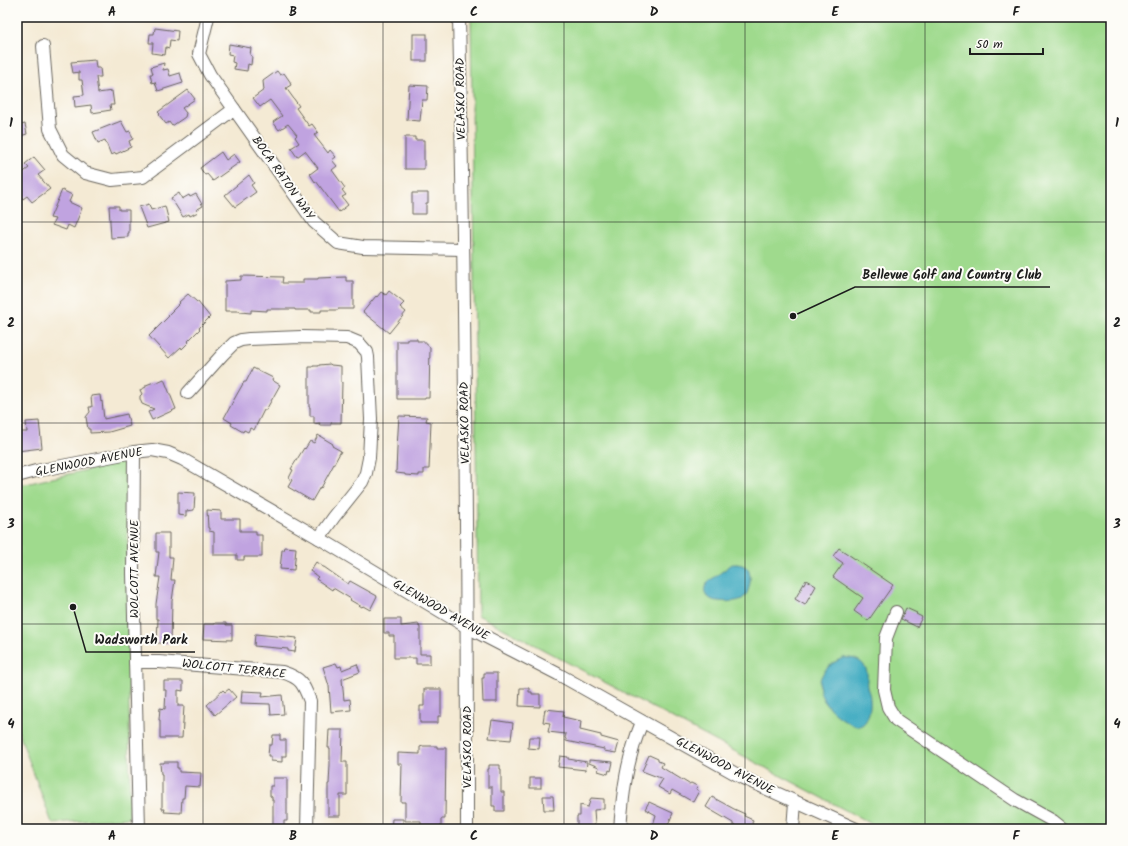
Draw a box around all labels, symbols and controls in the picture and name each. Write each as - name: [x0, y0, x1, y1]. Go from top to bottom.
- text: A: [108, 2, 116, 23]
- text: B: [289, 2, 297, 23]
- text: C: [470, 2, 478, 23]
- text: D: [650, 2, 659, 23]
- text: E: [831, 2, 839, 23]
- text: F: [1012, 2, 1020, 23]
- scale bar: [970, 30, 1043, 56]
- text: 50 m: [976, 35, 1003, 54]
- street label: VELASKO ROAD: [451, 57, 471, 140]
- text: 1: [9, 113, 13, 134]
- text: 1: [1115, 113, 1119, 134]
- street label: BOCA RATON WAY: [247, 132, 320, 225]
- callout: Bellevue Golf and Country Club: [855, 262, 1050, 287]
- text: Bellevue Golf and Country Club: [862, 265, 1042, 286]
- text: 2: [7, 313, 15, 334]
- text: 2: [1113, 313, 1121, 334]
- street label: VELASKO ROAD: [455, 381, 475, 464]
- street label: GLENWOOD AVENUE: [34, 442, 145, 482]
- text: 3: [6, 514, 15, 535]
- text: 3: [1112, 514, 1121, 535]
- street label: WOLCOTT AVENUE: [125, 519, 144, 618]
- street label: GLENWOOD AVENUE: [389, 575, 494, 646]
- callout: Wadsworth Park: [86, 627, 195, 652]
- text: Wadsworth Park: [95, 630, 188, 651]
- street label: WOLCOTT TERRACE: [181, 654, 288, 684]
- street label: VELASKO ROAD: [458, 706, 477, 788]
- text: 4: [7, 714, 15, 735]
- text: 4: [1113, 714, 1121, 735]
- street label: GLENWOOD AVENUE: [673, 732, 778, 800]
- text: A: [108, 826, 116, 846]
- text: B: [289, 826, 297, 846]
- text: C: [470, 826, 478, 846]
- text: D: [650, 826, 659, 846]
- text: E: [831, 826, 839, 846]
- text: F: [1012, 826, 1020, 846]

